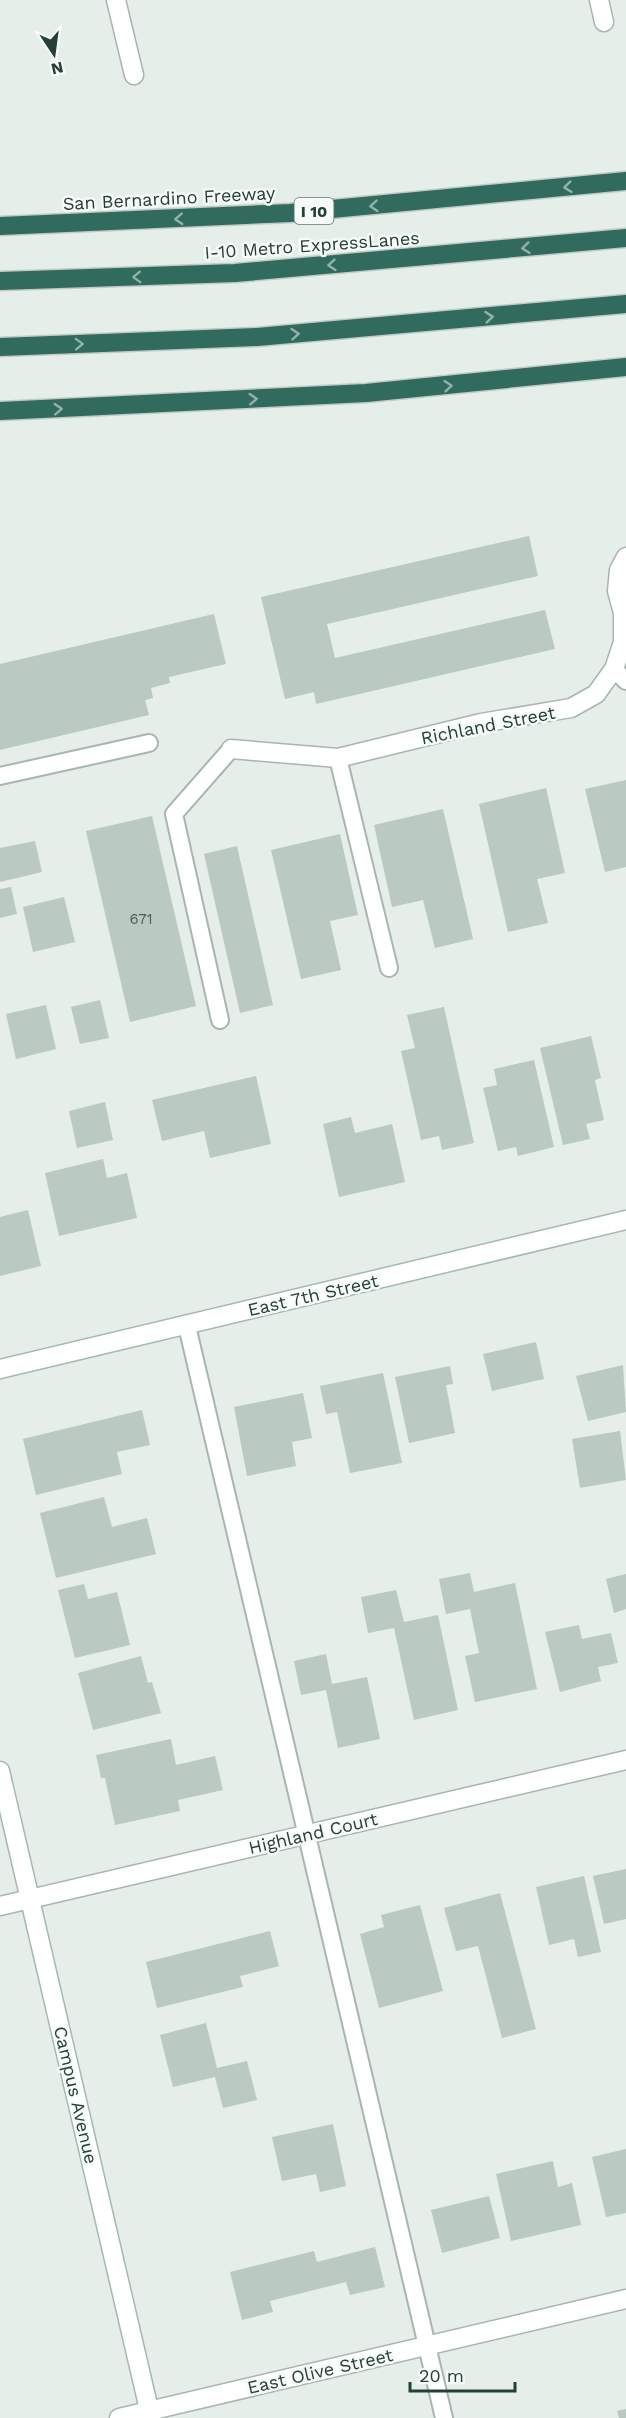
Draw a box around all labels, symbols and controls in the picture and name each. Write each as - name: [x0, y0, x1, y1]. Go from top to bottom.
- north arrow: [24, 24, 84, 84]
- text: N: [49, 58, 65, 79]
- one-way arrow: [563, 180, 572, 193]
- street label: San Bernardino Freeway: [62, 182, 276, 214]
- road number: I 10: [294, 198, 334, 224]
- one-way arrow: [369, 199, 378, 212]
- one-way arrow: [175, 212, 184, 225]
- street label: I-10 Metro ExpressLanes: [204, 227, 420, 263]
- one-way arrow: [521, 241, 531, 254]
- one-way arrow: [327, 259, 336, 272]
- one-way arrow: [133, 270, 142, 283]
- one-way arrow: [485, 311, 494, 324]
- one-way arrow: [291, 328, 300, 341]
- one-way arrow: [75, 338, 84, 351]
- one-way arrow: [443, 380, 452, 393]
- one-way arrow: [249, 393, 258, 406]
- one-way arrow: [54, 402, 63, 415]
- street label: Richland Street: [419, 702, 557, 748]
- house number: 671: [129, 910, 153, 928]
- street label: East 7th Street: [246, 1270, 381, 1320]
- street label: Highland Court: [247, 1808, 380, 1858]
- street label: Campus Avenue: [50, 2024, 102, 2166]
- street label: East Olive Street: [245, 2344, 395, 2398]
- scale bar: [410, 2355, 515, 2393]
- text: 20 m: [419, 2365, 464, 2386]

